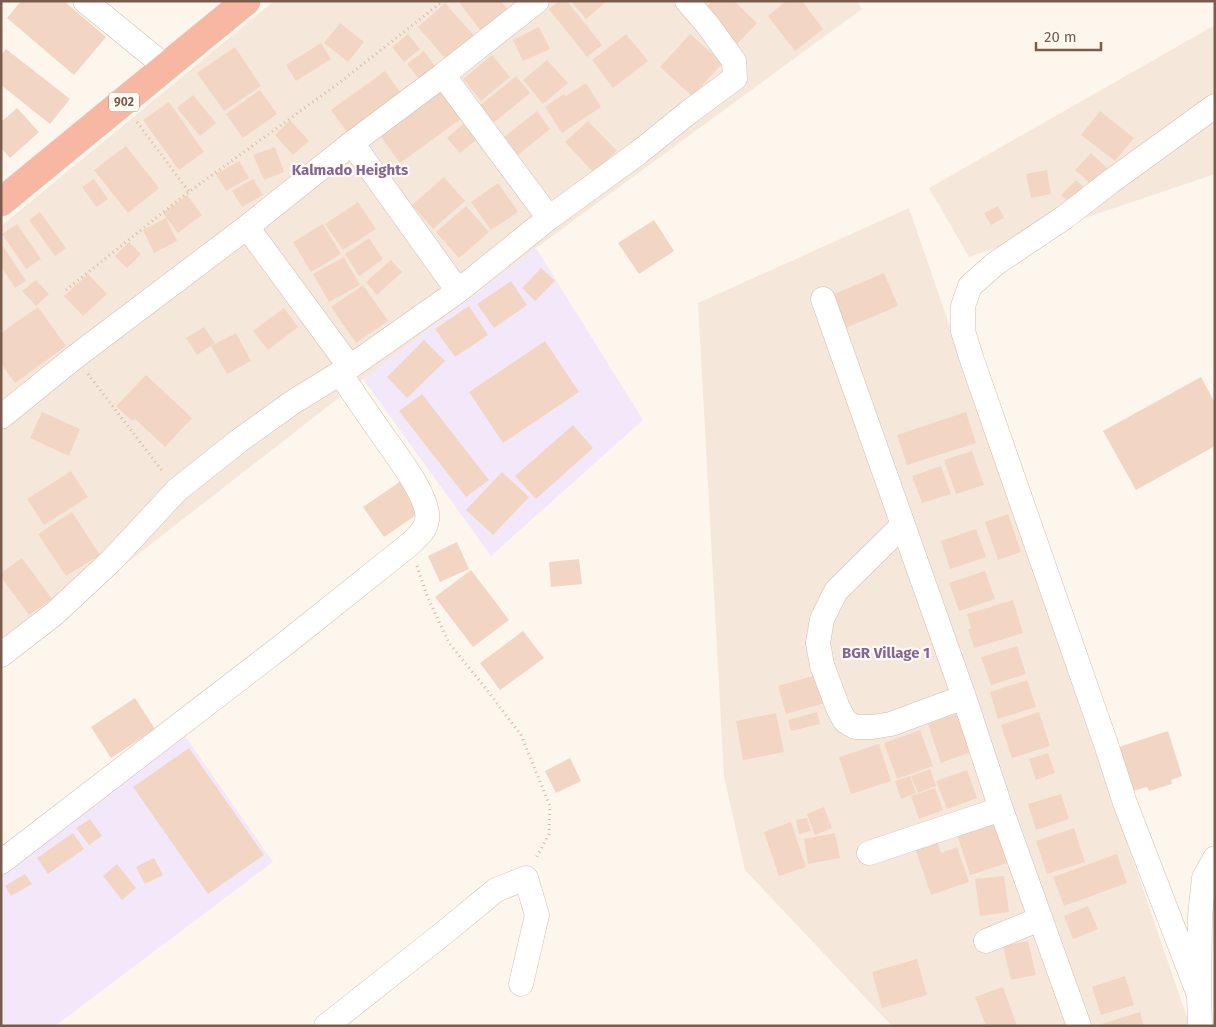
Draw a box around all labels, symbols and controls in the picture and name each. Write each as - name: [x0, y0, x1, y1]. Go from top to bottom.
- scale bar: [1036, 20, 1101, 52]
- text: 20 m: [1044, 28, 1077, 46]
- road number: 902: [109, 92, 139, 111]
- district label: Kalmado Heights: [292, 161, 408, 179]
- district label: BGR Village 1: [842, 644, 930, 662]

